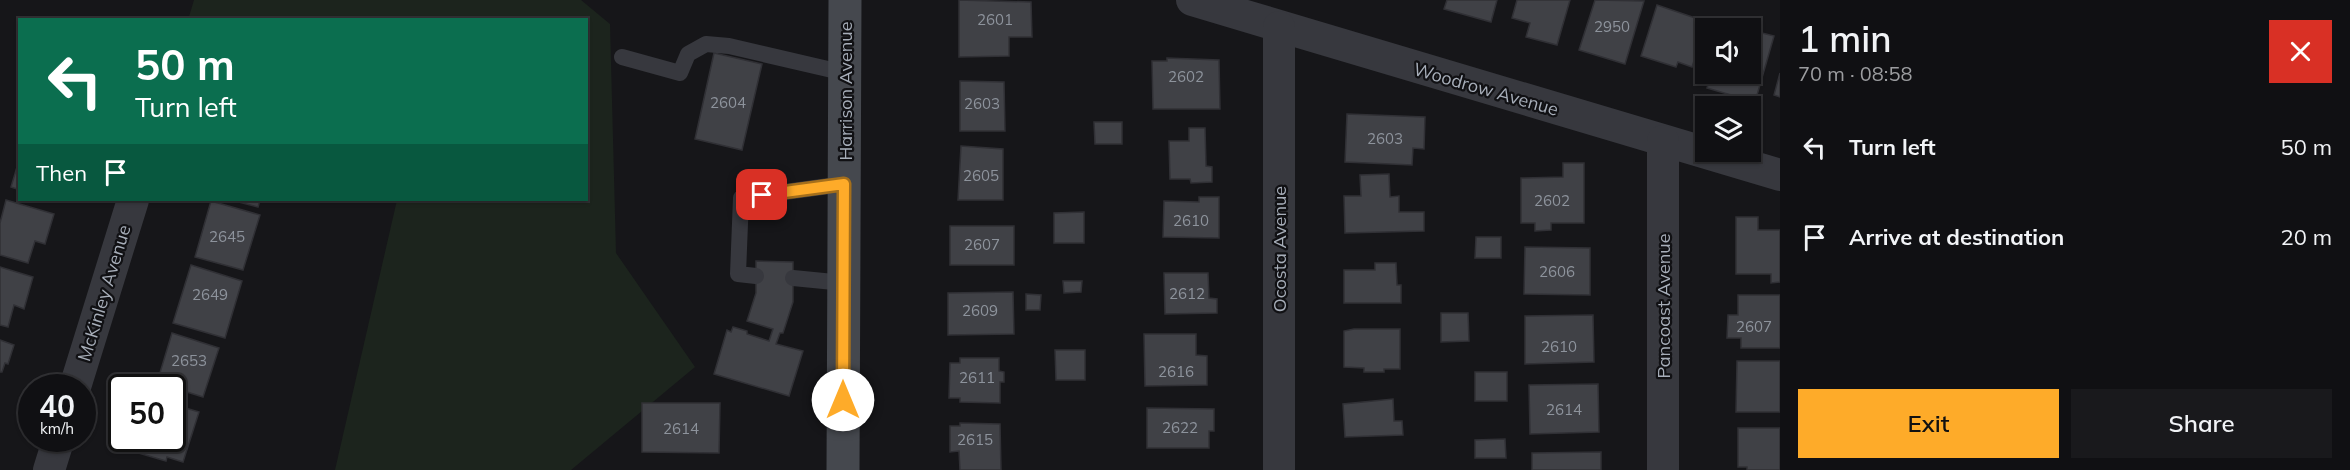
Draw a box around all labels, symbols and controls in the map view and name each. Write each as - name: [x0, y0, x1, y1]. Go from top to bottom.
- house number: 2601: [977, 10, 1013, 29]
- text: 1 min: [1798, 16, 1892, 61]
- house number: 2950: [1594, 17, 1630, 36]
- map controls: [1695, 18, 1761, 162]
- button: sound: [1695, 18, 1761, 84]
- button: close: [2269, 20, 2332, 83]
- street label: Harrison Avenue: [834, 21, 857, 161]
- text: 50 m: [135, 38, 235, 91]
- icon: left: [36, 42, 114, 120]
- street label: Woodrow Avenue: [1411, 57, 1561, 121]
- text: 70 m · 08:58: [1798, 61, 1912, 86]
- house number: 2602: [1168, 67, 1204, 86]
- text: Turn left: [135, 90, 237, 124]
- house number: 2604: [710, 93, 746, 112]
- house number: 2603: [964, 94, 1000, 113]
- button: layers: [1695, 96, 1761, 162]
- house number: 2603: [1367, 129, 1403, 148]
- icon: left: [1798, 131, 1831, 164]
- text: Turn left: [1849, 133, 1936, 161]
- text: 50 m: [2281, 133, 2332, 161]
- icon: arrive: [99, 156, 132, 189]
- text: Then: [36, 159, 87, 187]
- house number: 2605: [963, 166, 999, 185]
- pin: [736, 169, 787, 220]
- icon: arrive: [745, 178, 778, 211]
- street label: Ocosta Avenue: [1268, 186, 1291, 312]
- house number: 2602: [1534, 191, 1570, 210]
- house number: 2610: [1173, 211, 1209, 230]
- icon: arrive: [1798, 221, 1831, 254]
- street label: McKinley Avenue: [72, 222, 136, 364]
- text: Arrive at destination: [1849, 223, 2064, 251]
- text: 20 m: [2281, 223, 2332, 251]
- house number: 2645: [209, 227, 245, 246]
- street label: Pancoast Avenue: [1652, 234, 1675, 378]
- house number: 2607: [964, 235, 1000, 254]
- house number: 2606: [1539, 262, 1575, 281]
- house number: 2612: [1169, 284, 1205, 303]
- house number: 2649: [192, 285, 228, 304]
- house number: 2609: [962, 301, 998, 320]
- house number: 2607: [1736, 317, 1772, 336]
- house number: 2610: [1541, 337, 1577, 356]
- house number: 2653: [171, 351, 207, 370]
- house number: 2616: [1158, 362, 1194, 381]
- position arrow: [811, 368, 875, 432]
- house number: 2611: [959, 368, 995, 387]
- speed limit sign: 50: [108, 374, 186, 452]
- text: 40: [39, 387, 75, 425]
- button: Exit: [1798, 389, 2059, 458]
- button: Share: [2071, 389, 2332, 458]
- house number: 2614: [1546, 400, 1582, 419]
- house number: 2622: [1162, 418, 1198, 437]
- text: km/h: [40, 419, 74, 438]
- house number: 2614: [663, 419, 699, 438]
- house number: 2615: [957, 430, 993, 449]

